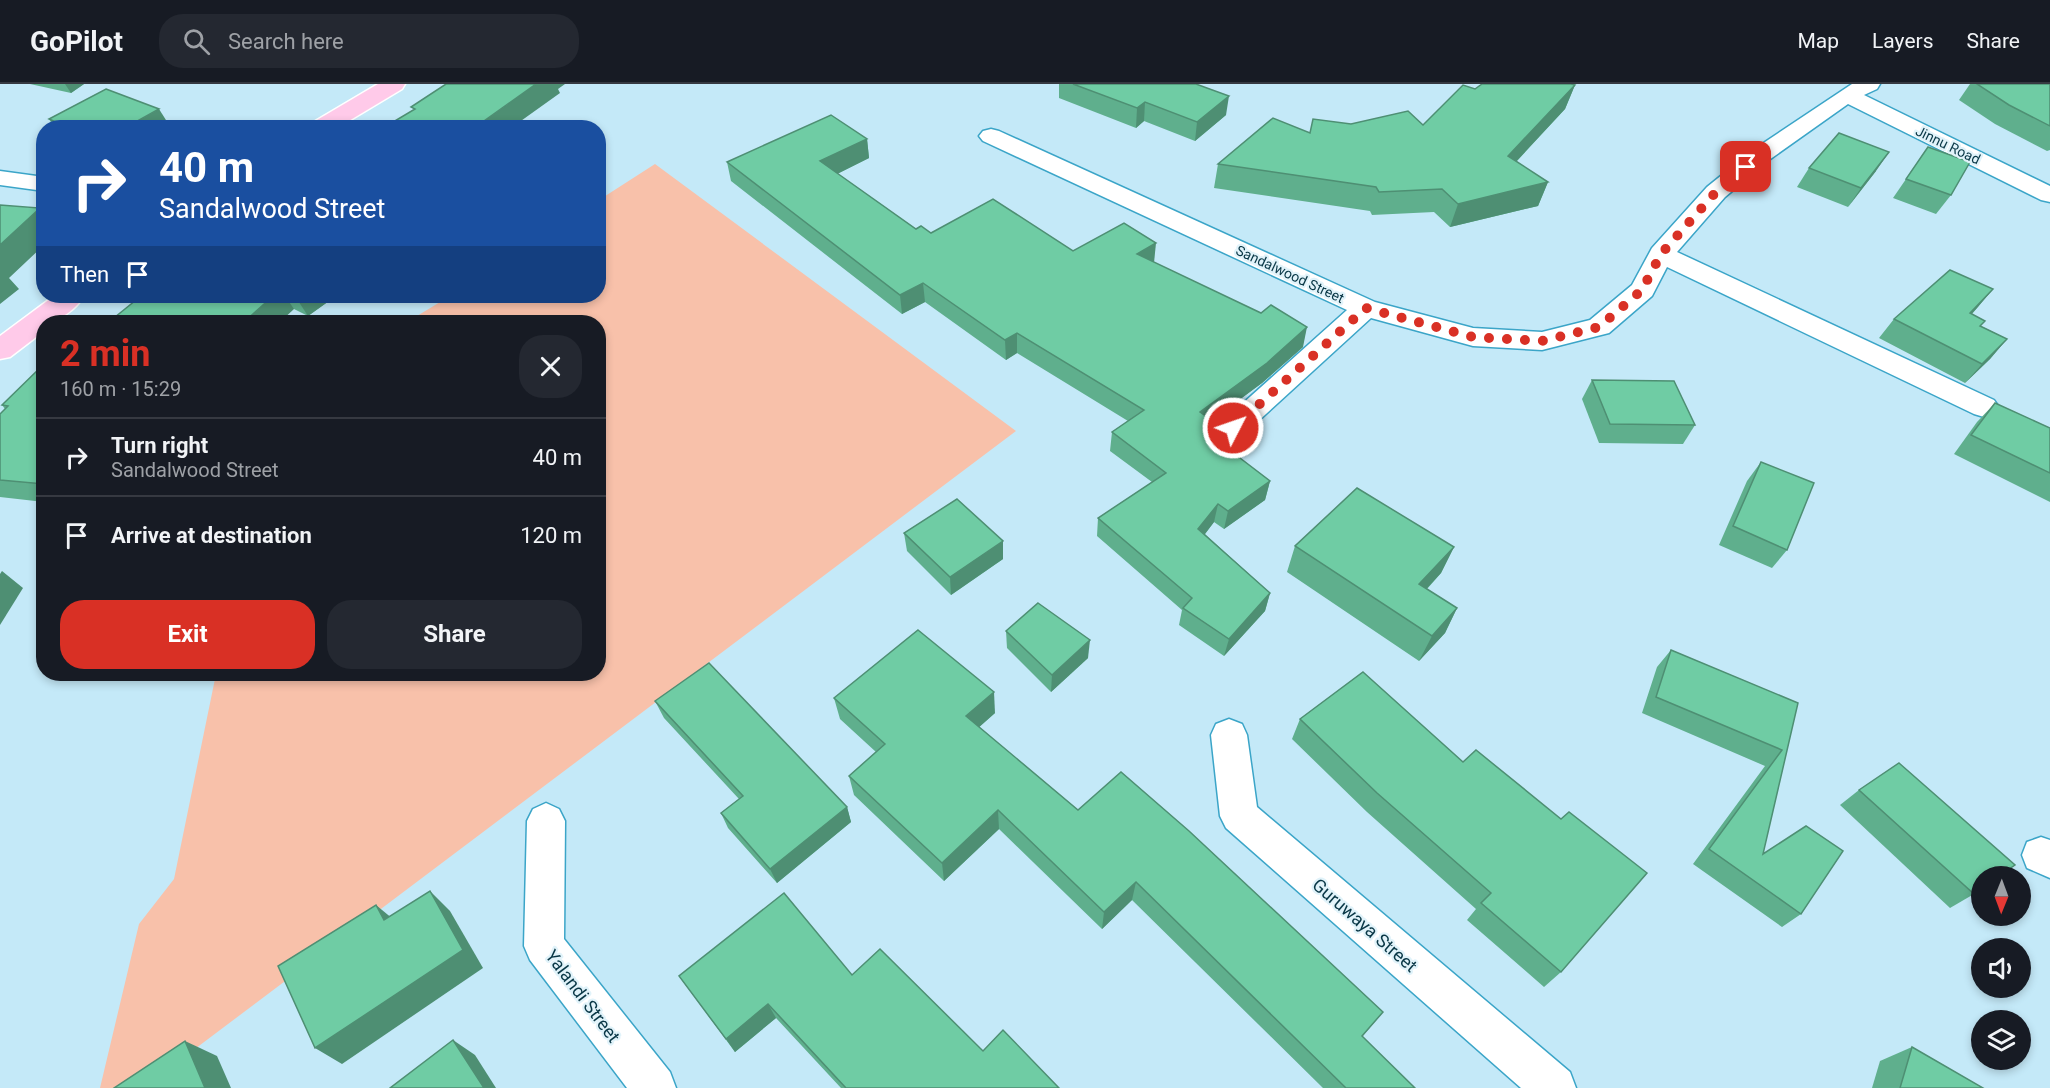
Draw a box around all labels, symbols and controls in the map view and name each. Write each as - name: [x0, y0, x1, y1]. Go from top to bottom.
- search box: [159, 14, 579, 68]
- text: GoPilot: [30, 25, 123, 58]
- icon: search: [180, 25, 213, 58]
- text: Search here: [228, 29, 344, 54]
- text: Map: [1797, 29, 1839, 53]
- text: Layers: [1872, 29, 1933, 53]
- text: Share: [1966, 29, 2020, 53]
- street label: Jinnu Road: [1913, 122, 1983, 168]
- pin: [1720, 141, 1771, 192]
- text: 40 m: [159, 143, 254, 192]
- icon: right: [60, 144, 138, 222]
- icon: arrive: [1729, 150, 1762, 183]
- text: Sandalwood Street: [159, 193, 385, 225]
- street label: Sandalwood Street: [1233, 242, 1347, 306]
- icon: arrive: [121, 258, 154, 291]
- text: Then: [60, 262, 109, 287]
- text: 2 min: [60, 333, 151, 375]
- button: close: [519, 335, 582, 398]
- text: 160 m · 15:29: [60, 377, 181, 401]
- position arrow: [1201, 396, 1265, 460]
- text: Turn right: [111, 433, 208, 458]
- icon: right: [60, 441, 93, 474]
- text: 40 m: [533, 445, 582, 470]
- text: Sandalwood Street: [111, 458, 279, 482]
- icon: arrive: [60, 519, 93, 552]
- text: Arrive at destination: [111, 523, 312, 548]
- text: 120 m: [520, 523, 582, 548]
- button: Exit: [60, 600, 315, 669]
- button: Share: [327, 600, 582, 669]
- north arrow: [1971, 866, 2031, 926]
- map controls: [1971, 866, 2031, 1070]
- street label: Guruwaya Street: [1308, 874, 1422, 976]
- button: sound: [1971, 938, 2031, 998]
- street label: Yalandi Street: [541, 946, 625, 1047]
- button: layers: [1971, 1010, 2031, 1070]

